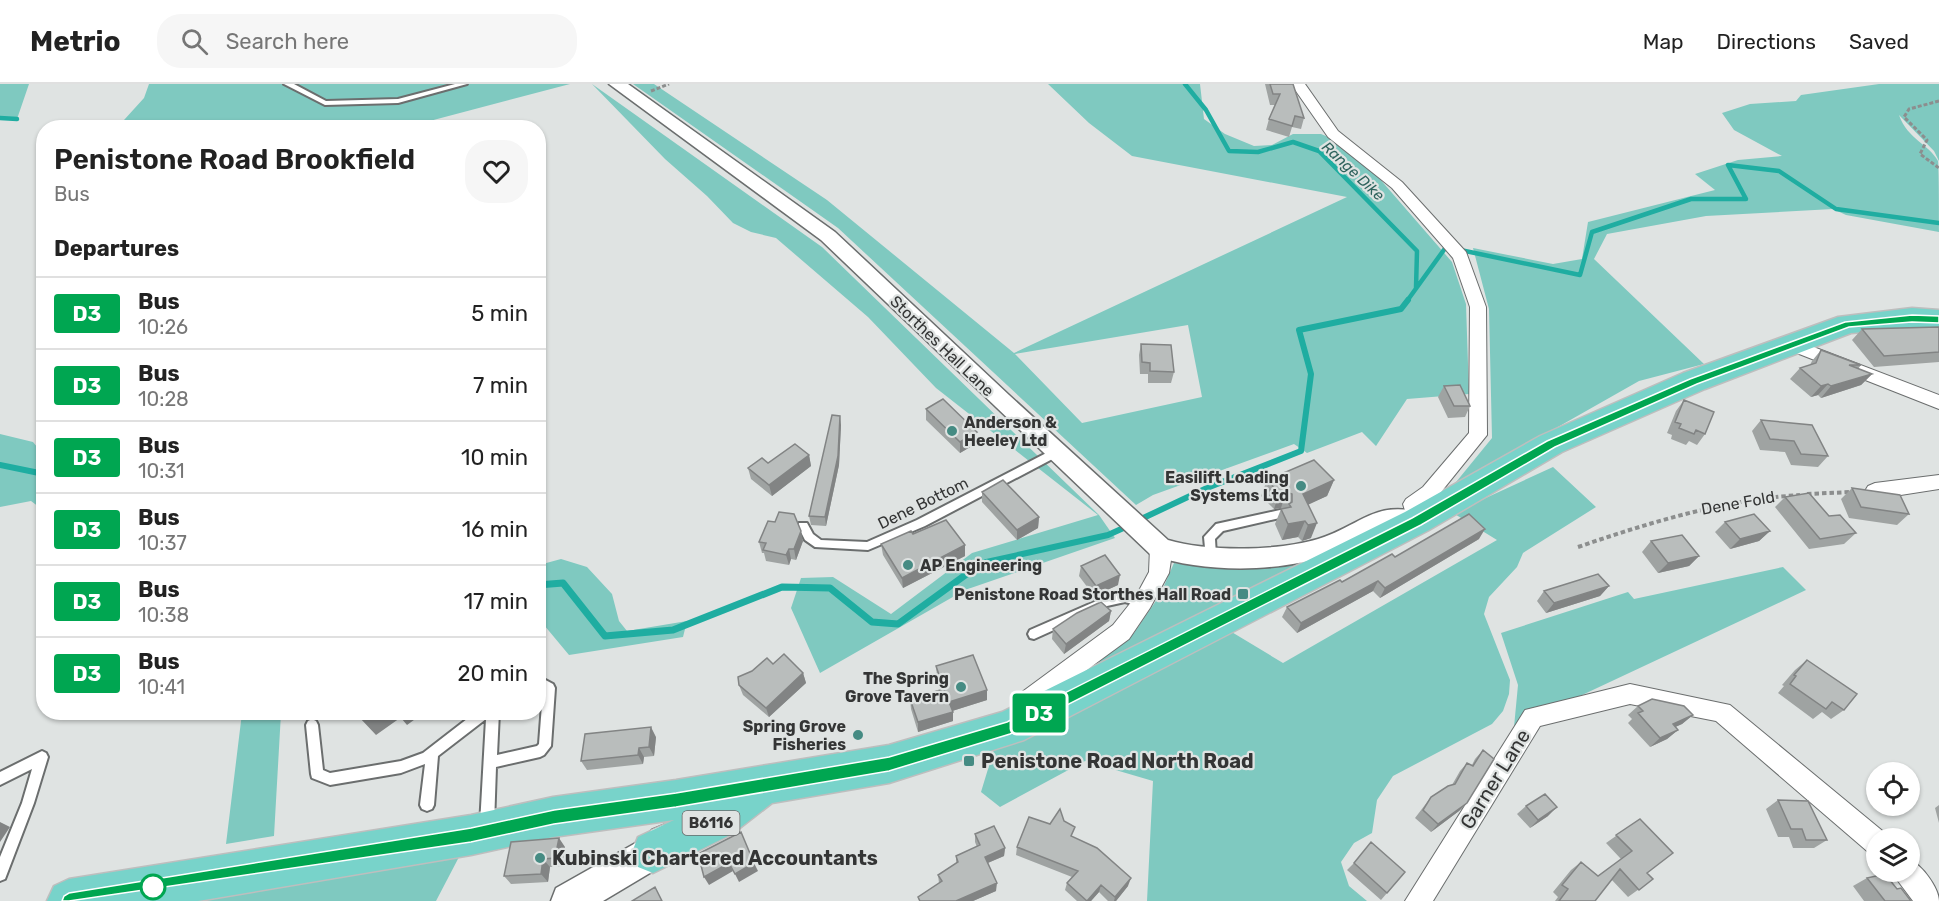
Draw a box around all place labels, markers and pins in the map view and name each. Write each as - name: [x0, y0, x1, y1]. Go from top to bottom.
- place label: Anderson & Heeley Ltd: [964, 413, 1057, 450]
- marker: Anderson & Heeley Ltd: [945, 424, 959, 438]
- place label: Easilift Loading Systems Ltd: [1165, 468, 1289, 505]
- marker: Easilift Loading Systems Ltd: [1294, 479, 1308, 493]
- place label: AP Engineering: [920, 556, 1042, 575]
- marker: AP Engineering: [901, 558, 915, 572]
- place label: Penistone Road Storthes Hall Road: [954, 585, 1231, 604]
- marker: Penistone Road Storthes Hall Road: [1236, 587, 1250, 601]
- place label: The Spring Grove Tavern: [845, 669, 949, 706]
- marker: The Spring Grove Tavern: [954, 680, 968, 694]
- place label: Spring Grove Fisheries: [743, 717, 846, 754]
- marker: Spring Grove Fisheries: [851, 728, 865, 742]
- place label: Penistone Road North Road: [981, 749, 1254, 773]
- marker: Penistone Road North Road: [962, 754, 976, 768]
- place label: Kubinski Chartered Accountants: [552, 846, 878, 870]
- marker: Kubinski Chartered Accountants: [533, 851, 547, 865]
- unlabelled marker: [140, 874, 166, 900]

